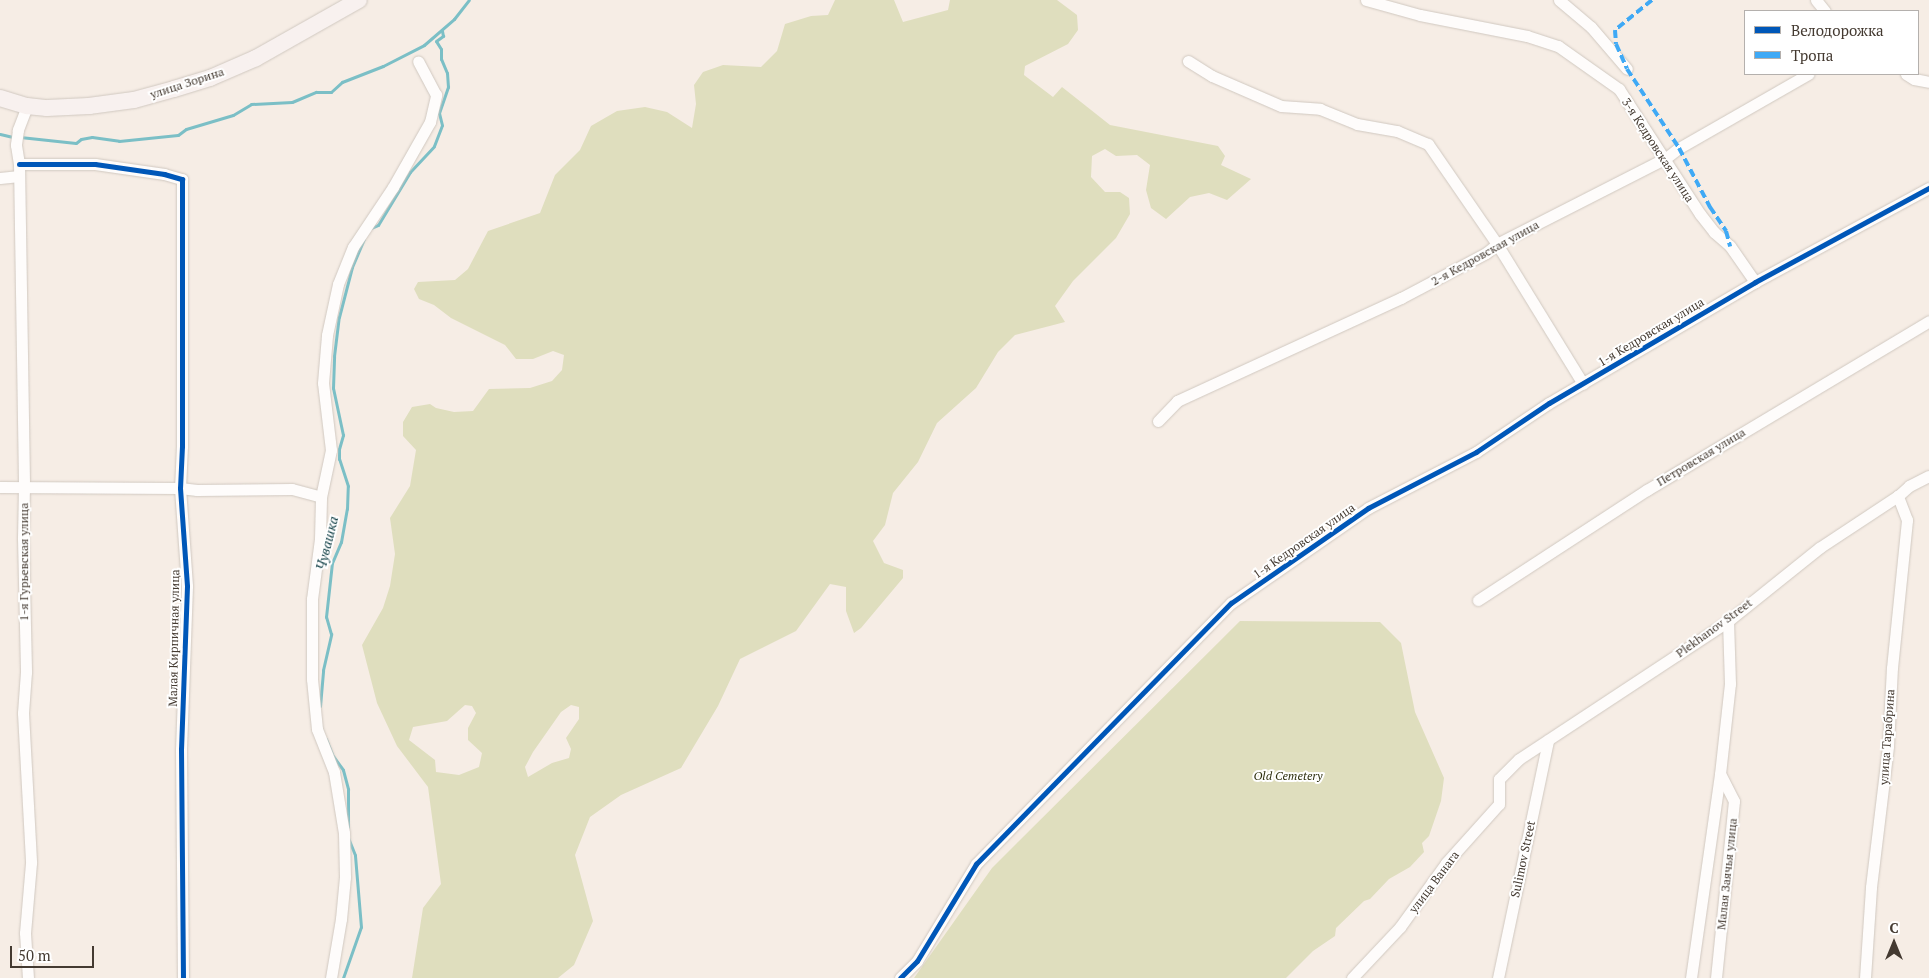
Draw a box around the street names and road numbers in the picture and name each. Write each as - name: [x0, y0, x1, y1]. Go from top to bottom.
- street label: улица Зорина: [148, 64, 226, 102]
- street label: 3-я Кедровская улица: [1619, 95, 1697, 205]
- street label: 2-я Кедровская улица: [1429, 217, 1541, 289]
- street label: 1-я Кедровская улица: [1595, 295, 1707, 369]
- street label: Петровская улица: [1654, 425, 1748, 489]
- street label: 1-я Кедровская улица: [1250, 500, 1358, 582]
- street label: 1-я Гурьевская улица: [17, 503, 31, 621]
- street label: Малая Кирпичная улица: [166, 569, 182, 707]
- street label: Plekhanov Street: [1673, 596, 1755, 660]
- street label: улица Тарабрина: [1876, 689, 1898, 785]
- street label: Малая Заячья улица: [1714, 817, 1740, 931]
- street label: Sulimov Street: [1508, 819, 1538, 899]
- street label: улица Ванага: [1406, 848, 1462, 916]

